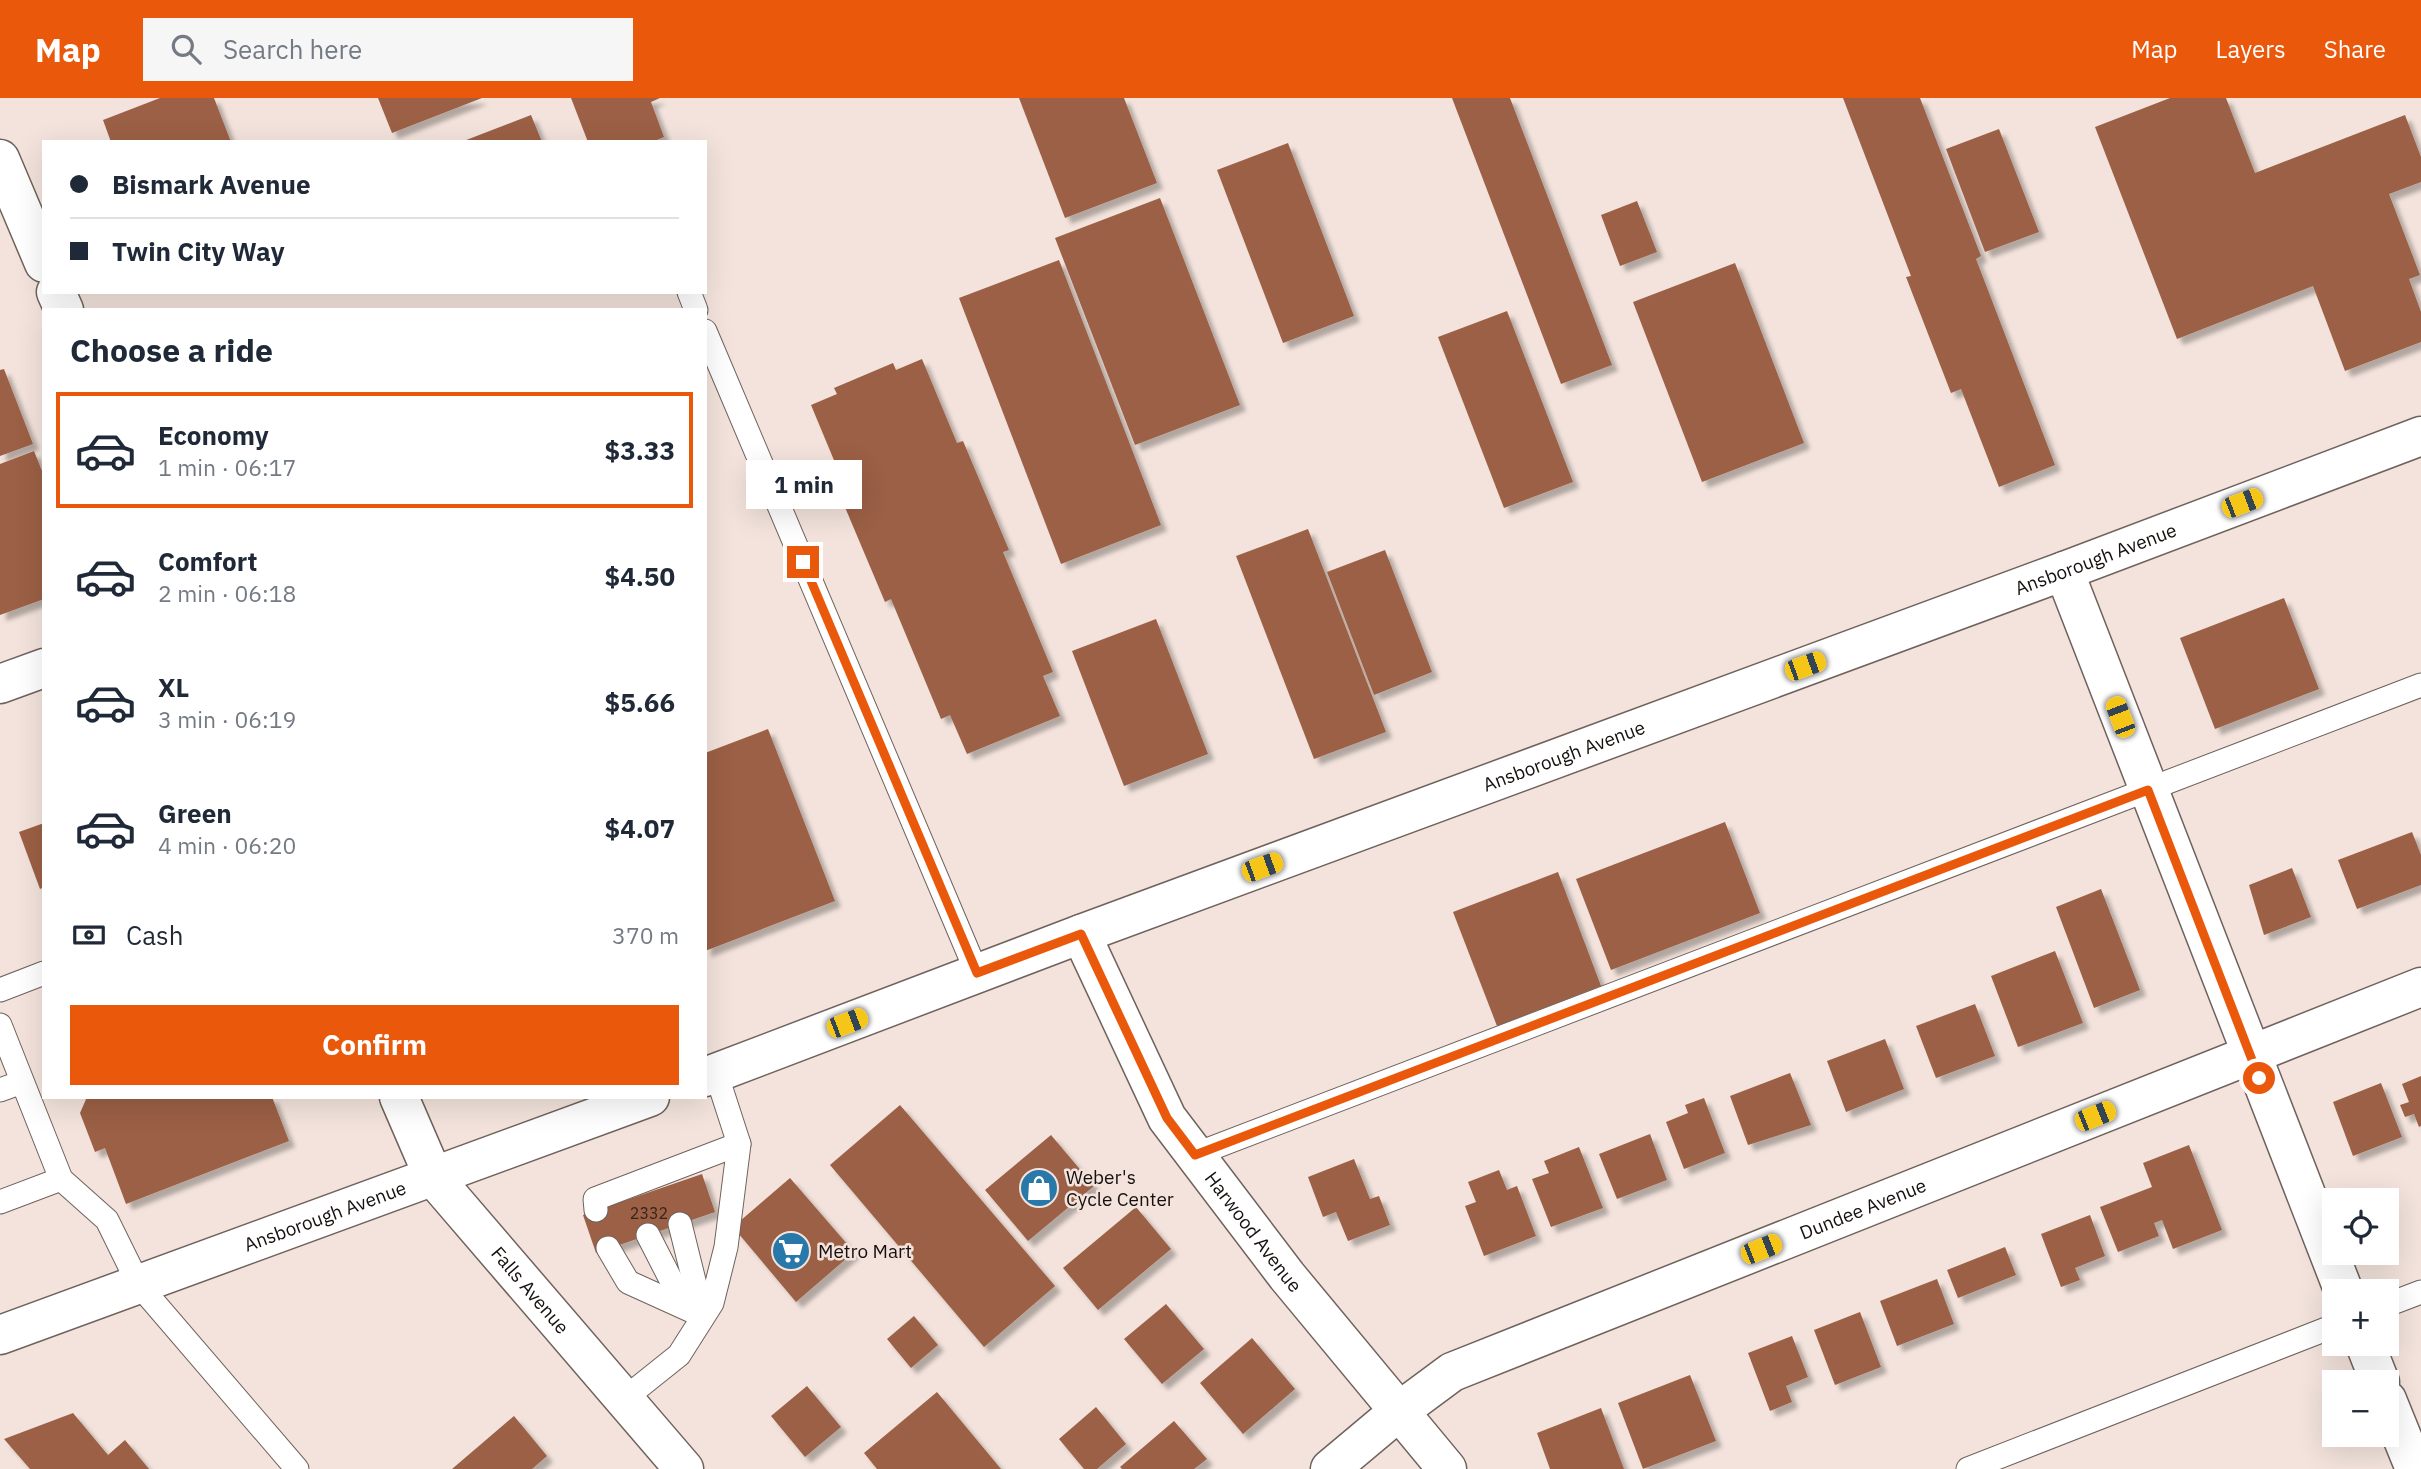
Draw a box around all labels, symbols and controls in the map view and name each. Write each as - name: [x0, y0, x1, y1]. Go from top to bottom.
- search box: [143, 18, 633, 81]
- text: Map: [35, 28, 101, 71]
- icon: search: [167, 30, 205, 68]
- text: Search here: [223, 32, 362, 66]
- text: Map: [2131, 33, 2178, 65]
- text: Layers: [2216, 33, 2286, 65]
- text: Share: [2324, 33, 2386, 65]
- text: Bismark Avenue: [112, 167, 311, 201]
- text: Twin City Way: [112, 234, 285, 268]
- text: Choose a ride: [70, 329, 273, 371]
- text: Economy: [158, 418, 269, 452]
- icon: car: [74, 419, 137, 482]
- text: $3.33: [605, 433, 675, 467]
- text: 1 min · 06:17: [158, 452, 296, 482]
- callout: 1 min: [745, 461, 861, 510]
- text: 1 min: [774, 469, 834, 499]
- car: [2219, 486, 2266, 520]
- street label: Ansborough Avenue: [2011, 518, 2180, 600]
- text: Comfort: [158, 544, 257, 578]
- icon: car: [74, 545, 137, 608]
- route end: [787, 546, 819, 578]
- text: $4.50: [605, 559, 675, 593]
- text: 2 min · 06:18: [158, 578, 296, 608]
- car: [1782, 649, 1829, 683]
- text: XL: [158, 670, 189, 704]
- icon: car: [74, 671, 137, 734]
- text: $5.66: [605, 685, 675, 719]
- car: [2103, 694, 2138, 740]
- text: 3 min · 06:19: [158, 704, 296, 734]
- street label: Ansborough Avenue: [1479, 715, 1648, 797]
- text: Green: [158, 796, 232, 830]
- icon: car: [74, 797, 137, 860]
- text: $4.07: [605, 811, 675, 845]
- text: 4 min · 06:20: [158, 830, 296, 860]
- car: [1239, 850, 1286, 884]
- icon: cash: [70, 916, 108, 954]
- text: Cash: [126, 918, 183, 952]
- text: 370 m: [612, 920, 679, 950]
- button: Confirm: [70, 1005, 679, 1085]
- car: [824, 1006, 871, 1040]
- route start: [2243, 1062, 2275, 1094]
- car: [2072, 1098, 2119, 1134]
- place label: Weber's Cycle Center: [1066, 1165, 1174, 1211]
- shop icon: Weber's Cycle Center: [1018, 1167, 1060, 1209]
- street label: Harwood Avenue: [1200, 1167, 1307, 1297]
- street label: Dundee Avenue: [1796, 1173, 1930, 1245]
- street label: Ansborough Avenue: [240, 1175, 409, 1257]
- map controls: [2322, 1188, 2399, 1447]
- button: locate: [2322, 1188, 2399, 1265]
- house number: 2332: [630, 1203, 668, 1223]
- supermarket icon: Metro Mart: [770, 1230, 812, 1272]
- car: [1738, 1231, 1785, 1267]
- place label: Metro Mart: [818, 1239, 912, 1263]
- street label: Falls Avenue: [486, 1241, 574, 1339]
- button: +: [2322, 1279, 2399, 1356]
- button: −: [2322, 1370, 2399, 1447]

